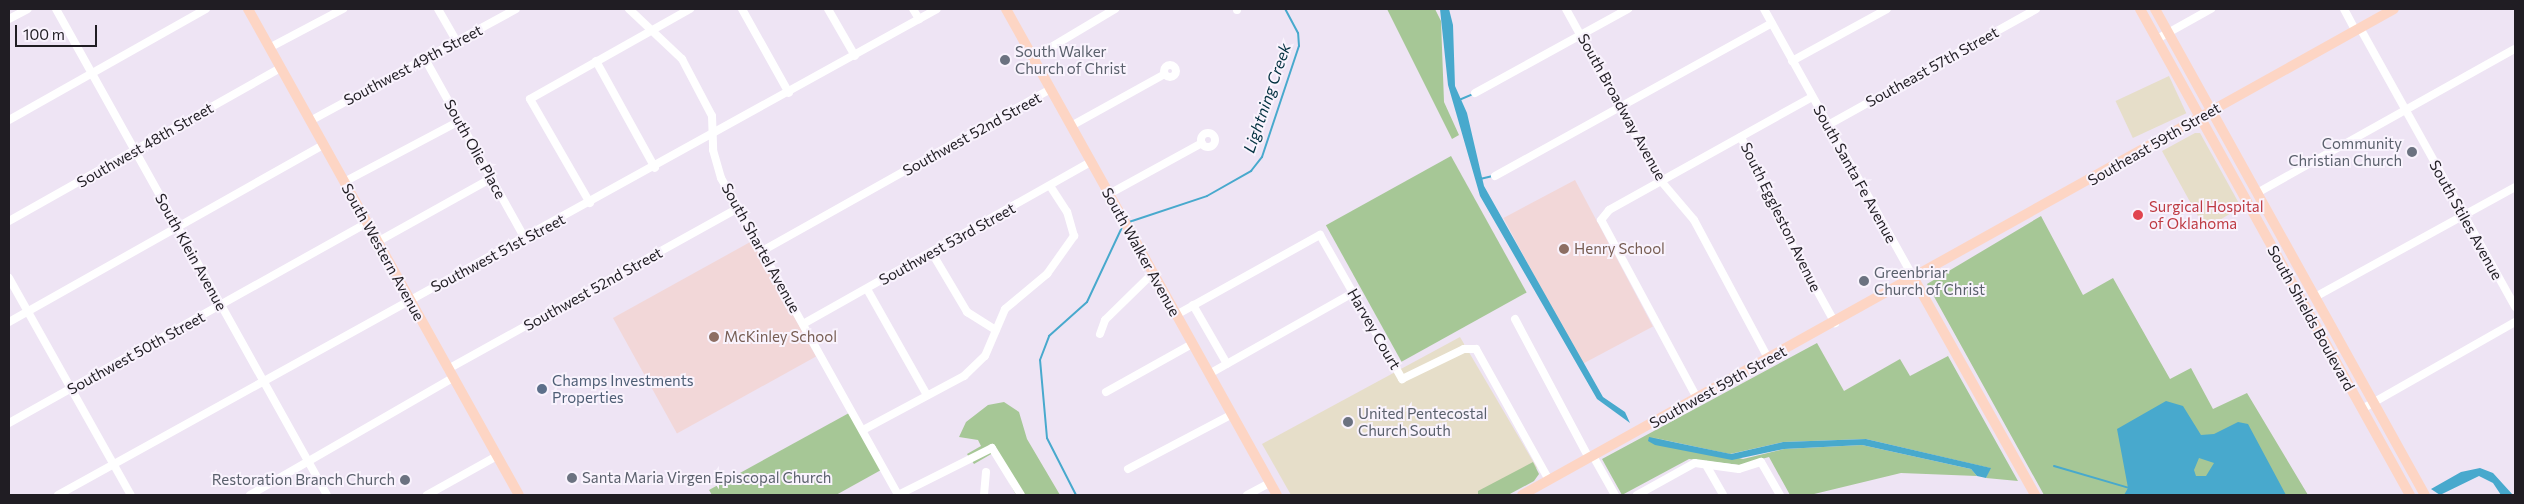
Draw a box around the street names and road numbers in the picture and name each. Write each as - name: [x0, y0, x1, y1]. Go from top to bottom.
- street label: Southwest 49th Street: [341, 21, 485, 109]
- street label: Southeast 57th Street: [1862, 23, 2002, 111]
- street label: South Broadway Avenue: [1574, 31, 1670, 183]
- street label: Southwest 52nd Street: [900, 88, 1044, 180]
- street label: South Olie Place: [440, 96, 510, 202]
- street label: Southwest 48th Street: [74, 99, 216, 191]
- street label: Southeast 59th Street: [2084, 99, 2224, 189]
- street label: South Santa Fe Avenue: [1810, 102, 1900, 246]
- street label: South Eggleston Avenue: [1737, 139, 1825, 295]
- street label: South Stiles Avenue: [2426, 157, 2506, 283]
- street label: South Western Avenue: [338, 180, 428, 324]
- street label: South Shartel Avenue: [718, 180, 804, 316]
- street label: South Walker Avenue: [1098, 184, 1184, 320]
- street label: South Klein Avenue: [151, 190, 231, 314]
- street label: Southwest 53rd Street: [876, 199, 1018, 289]
- street label: Southwest 51st Street: [428, 210, 568, 296]
- street label: South Shields Boulevard: [2264, 242, 2358, 394]
- street label: Southwest 52nd Street: [521, 243, 665, 335]
- street label: Harvey Court: [1344, 285, 1404, 373]
- street label: Southwest 50th Street: [64, 308, 208, 398]
- street label: Southwest 59th Street: [1646, 342, 1790, 432]

